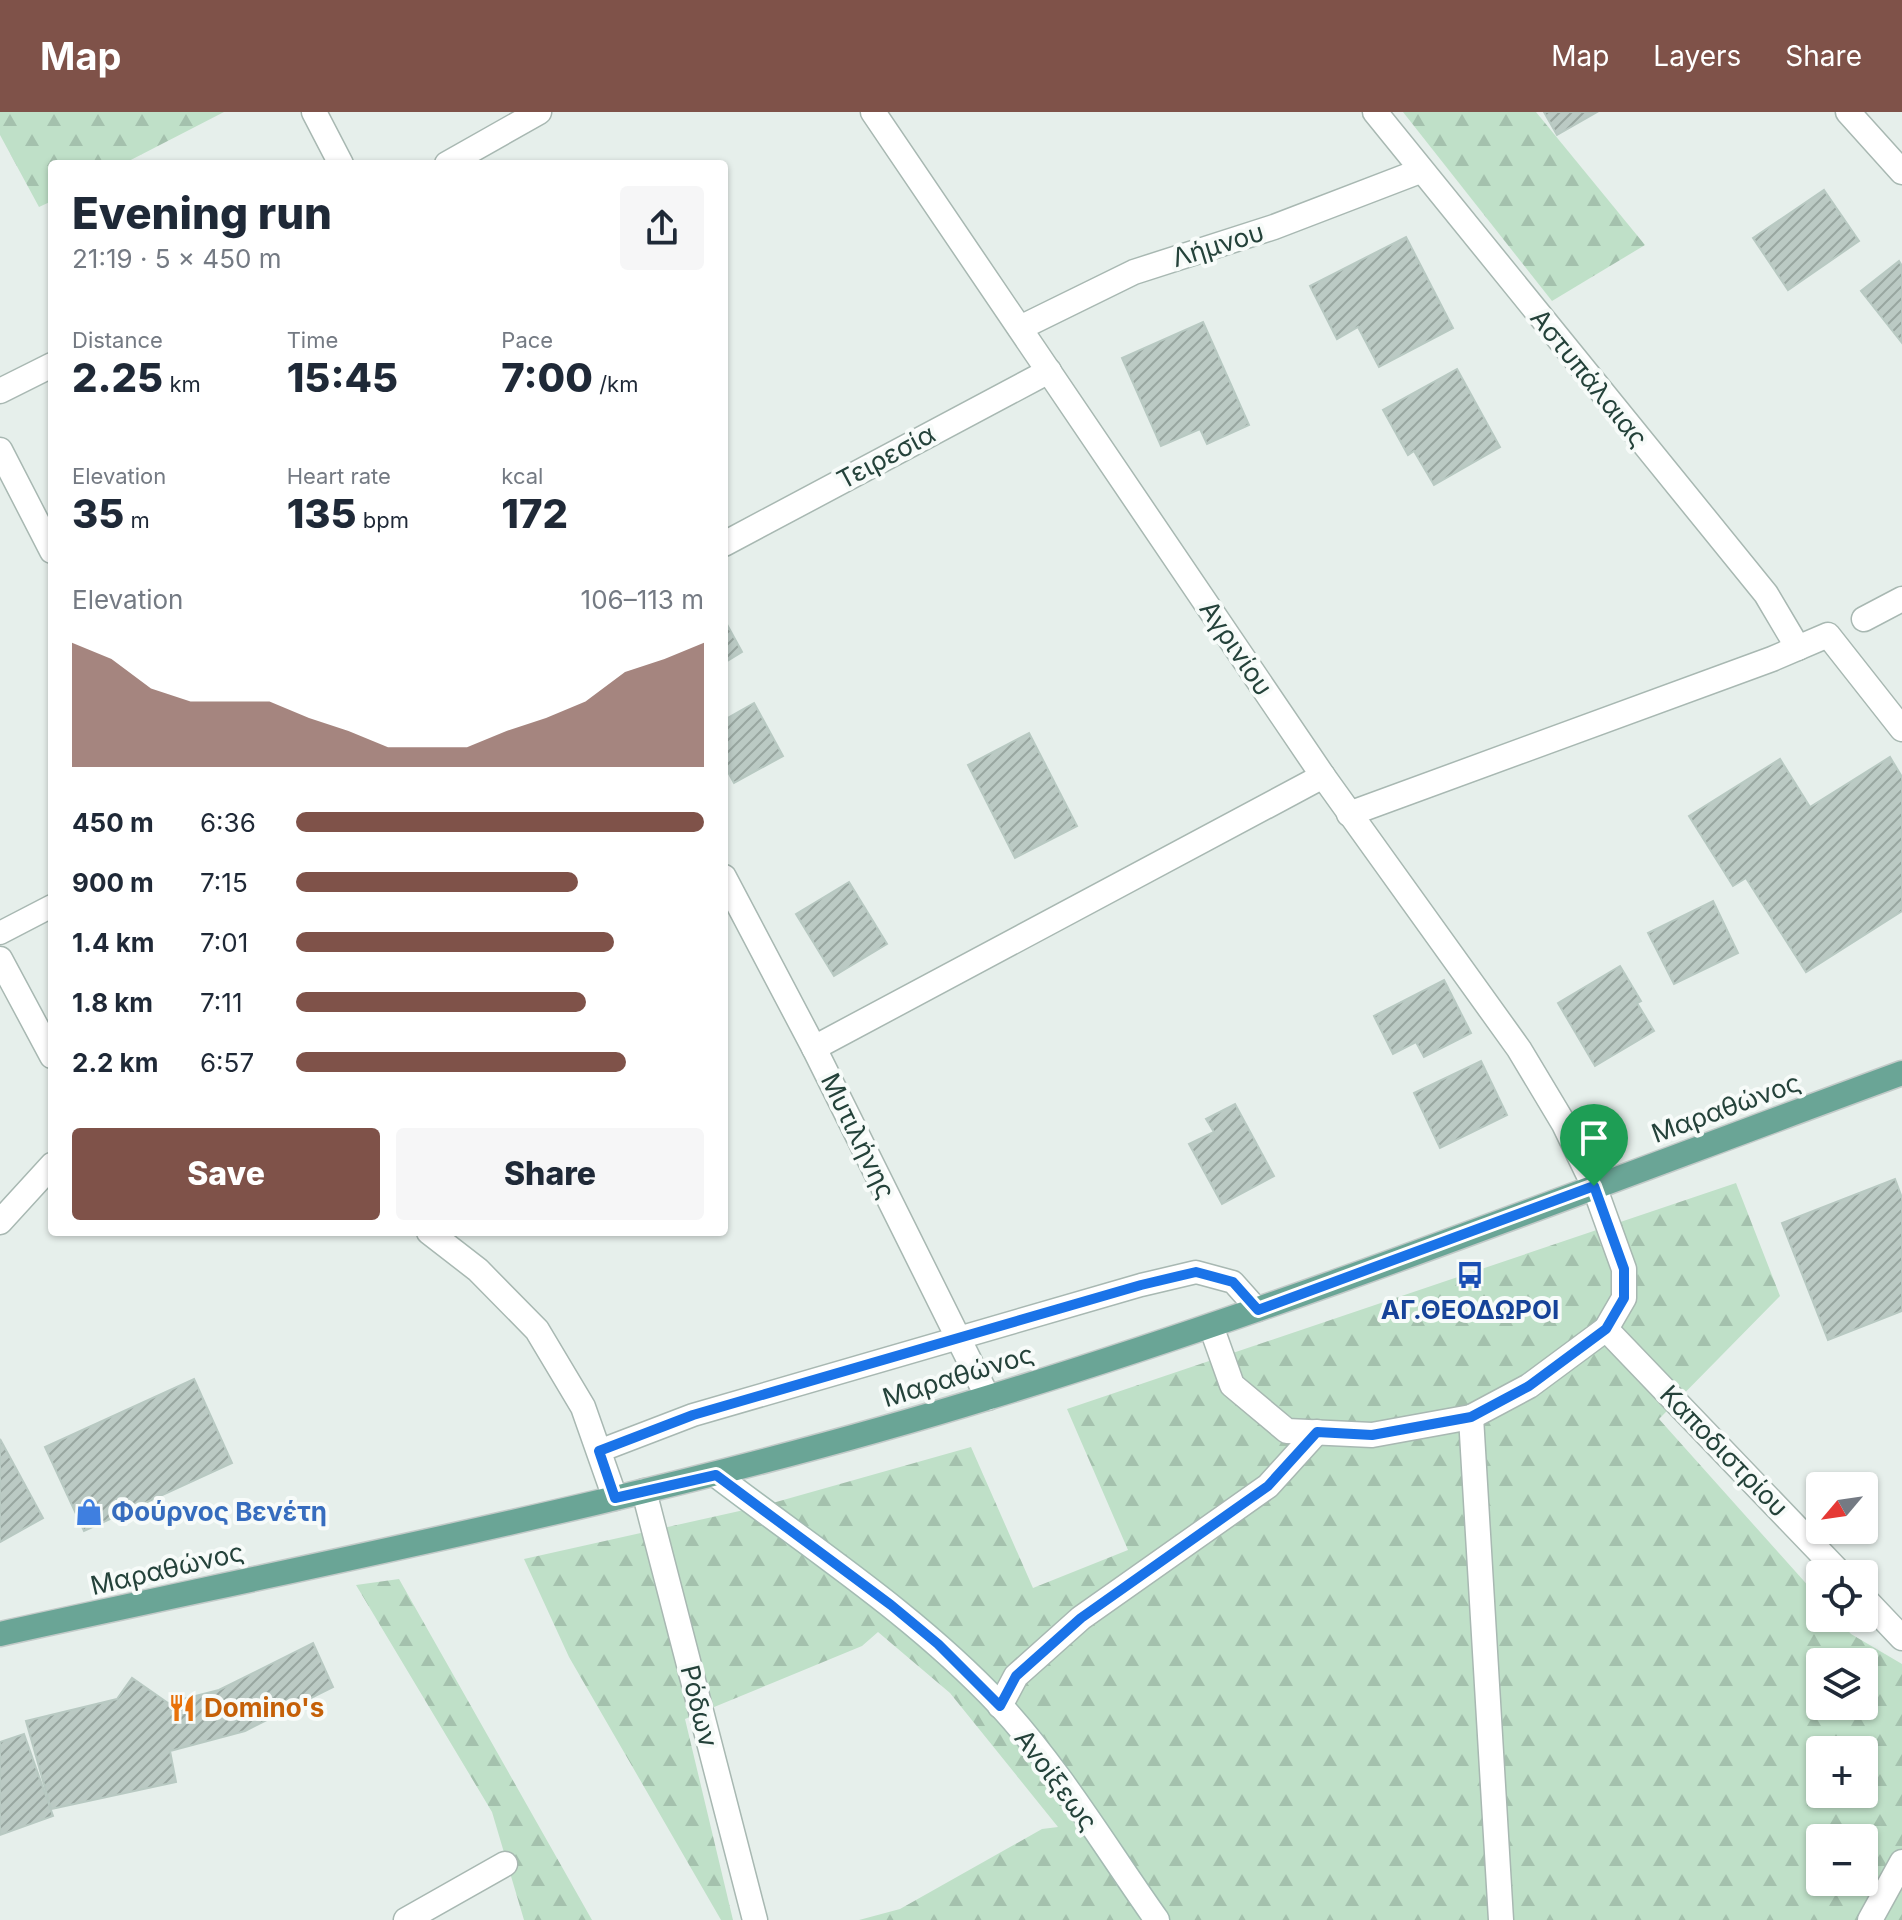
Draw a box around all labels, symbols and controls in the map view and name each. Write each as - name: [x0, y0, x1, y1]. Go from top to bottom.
- text: Map: [40, 33, 121, 79]
- text: Map: [1551, 39, 1609, 73]
- text: Layers: [1653, 39, 1741, 73]
- text: Share: [1785, 39, 1862, 73]
- text: Evening run: [72, 186, 332, 240]
- button: share: [620, 186, 704, 270]
- street label: Λήμνου: [1168, 216, 1267, 273]
- text: 21:19 · 5 × 450 m: [72, 243, 281, 274]
- street label: Αστυπάλαιας: [1524, 302, 1654, 453]
- text: Distance: [72, 327, 163, 353]
- text: Time: [287, 327, 338, 353]
- text: Pace: [501, 327, 553, 353]
- text: 2.25: [72, 353, 163, 402]
- text: 15:45: [287, 353, 398, 402]
- text: 7:00: [501, 353, 593, 402]
- text: km: [163, 371, 201, 397]
- text: /km: [593, 371, 638, 397]
- street label: Τειρεσία: [831, 418, 940, 495]
- text: Elevation: [72, 463, 166, 489]
- text: Heart rate: [287, 463, 391, 489]
- text: kcal: [501, 463, 543, 489]
- text: 35: [72, 489, 124, 538]
- text: 135: [287, 489, 357, 538]
- text: 172: [501, 489, 568, 538]
- text: m: [124, 507, 150, 533]
- text: bpm: [357, 507, 409, 533]
- text: Elevation: [72, 584, 183, 615]
- text: 106–113 m: [581, 584, 704, 615]
- street label: Αγρινίου: [1193, 594, 1279, 701]
- text: 450 m: [72, 807, 154, 838]
- text: 6:36: [200, 807, 256, 838]
- text: 900 m: [72, 867, 154, 898]
- text: 7:15: [200, 867, 248, 898]
- text: 1.4 km: [72, 927, 154, 958]
- text: 7:01: [200, 927, 248, 958]
- text: 1.8 km: [72, 987, 153, 1018]
- text: 7:11: [200, 987, 242, 1018]
- text: 2.2 km: [72, 1047, 158, 1078]
- text: 6:57: [200, 1047, 254, 1078]
- street label: Μαραθώνος: [1647, 1066, 1804, 1149]
- street label: Μυτιλήνης: [815, 1068, 902, 1204]
- pin: [1560, 1104, 1628, 1186]
- icon: arrive: [1572, 1116, 1616, 1160]
- button: Save: [72, 1128, 380, 1220]
- button: Share: [396, 1128, 704, 1220]
- bus stop icon: ΑΓ.ΘΕΟΔΩΡΟΙ: [1455, 1260, 1485, 1290]
- place label: ΑΓ.ΘΕΟΔΩΡΟΙ: [1381, 1294, 1559, 1325]
- street label: Μαραθώνος: [879, 1338, 1037, 1413]
- street label: Καποδιστρίου: [1654, 1379, 1795, 1523]
- north arrow: [1806, 1472, 1878, 1544]
- map controls: [1806, 1472, 1878, 1896]
- place label: Φούρνος Βενέτη: [111, 1496, 327, 1527]
- shop icon: Φούρνος Βενέτη: [74, 1497, 104, 1527]
- street label: Μαραθώνος: [87, 1536, 246, 1601]
- button: locate: [1806, 1560, 1878, 1632]
- button: layers: [1806, 1648, 1878, 1720]
- street label: Ρόδων: [674, 1662, 725, 1750]
- place label: Domino's: [204, 1692, 324, 1723]
- restaurant icon: Domino's: [167, 1693, 197, 1723]
- street label: Ανοίξεως: [1009, 1723, 1104, 1836]
- button: +: [1806, 1736, 1878, 1808]
- button: −: [1806, 1824, 1878, 1896]

